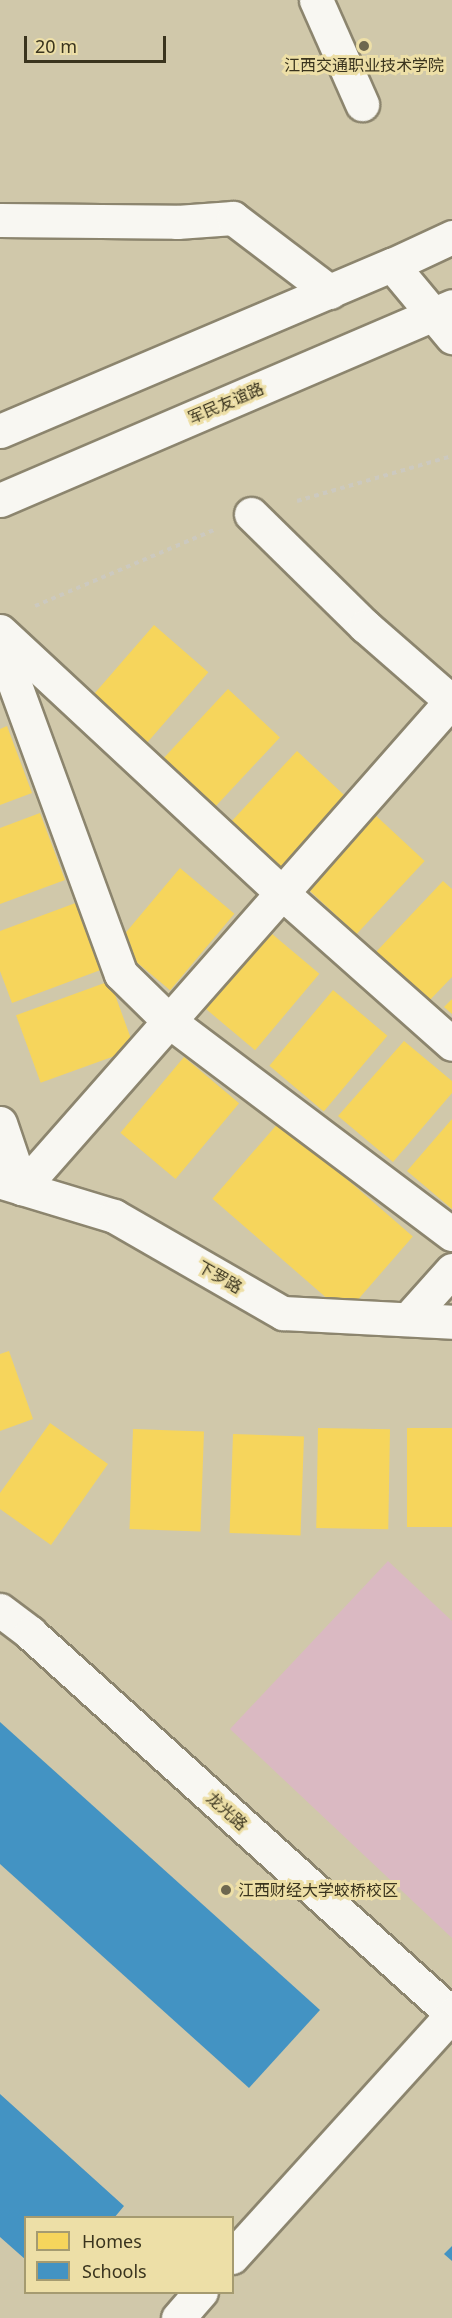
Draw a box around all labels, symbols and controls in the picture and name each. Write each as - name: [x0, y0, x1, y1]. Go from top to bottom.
- scale bar: [27, 24, 170, 62]
- text: 20 m: [35, 34, 77, 58]
- marker: 江西交通职业技术学院: [357, 39, 371, 53]
- place label: 江西交通职业技术学院: [284, 55, 444, 75]
- street label: 军民友谊路: [185, 379, 267, 427]
- street label: 下罗路: [194, 1257, 246, 1297]
- street label: 龙光路: [203, 1788, 251, 1834]
- place label: 江西财经大学蛟桥校区: [238, 1880, 398, 1900]
- marker: 江西财经大学蛟桥校区: [219, 1883, 233, 1897]
- legend: [24, 2216, 234, 2294]
- text: Homes: [82, 2229, 142, 2253]
- text: Schools: [82, 2259, 147, 2283]

